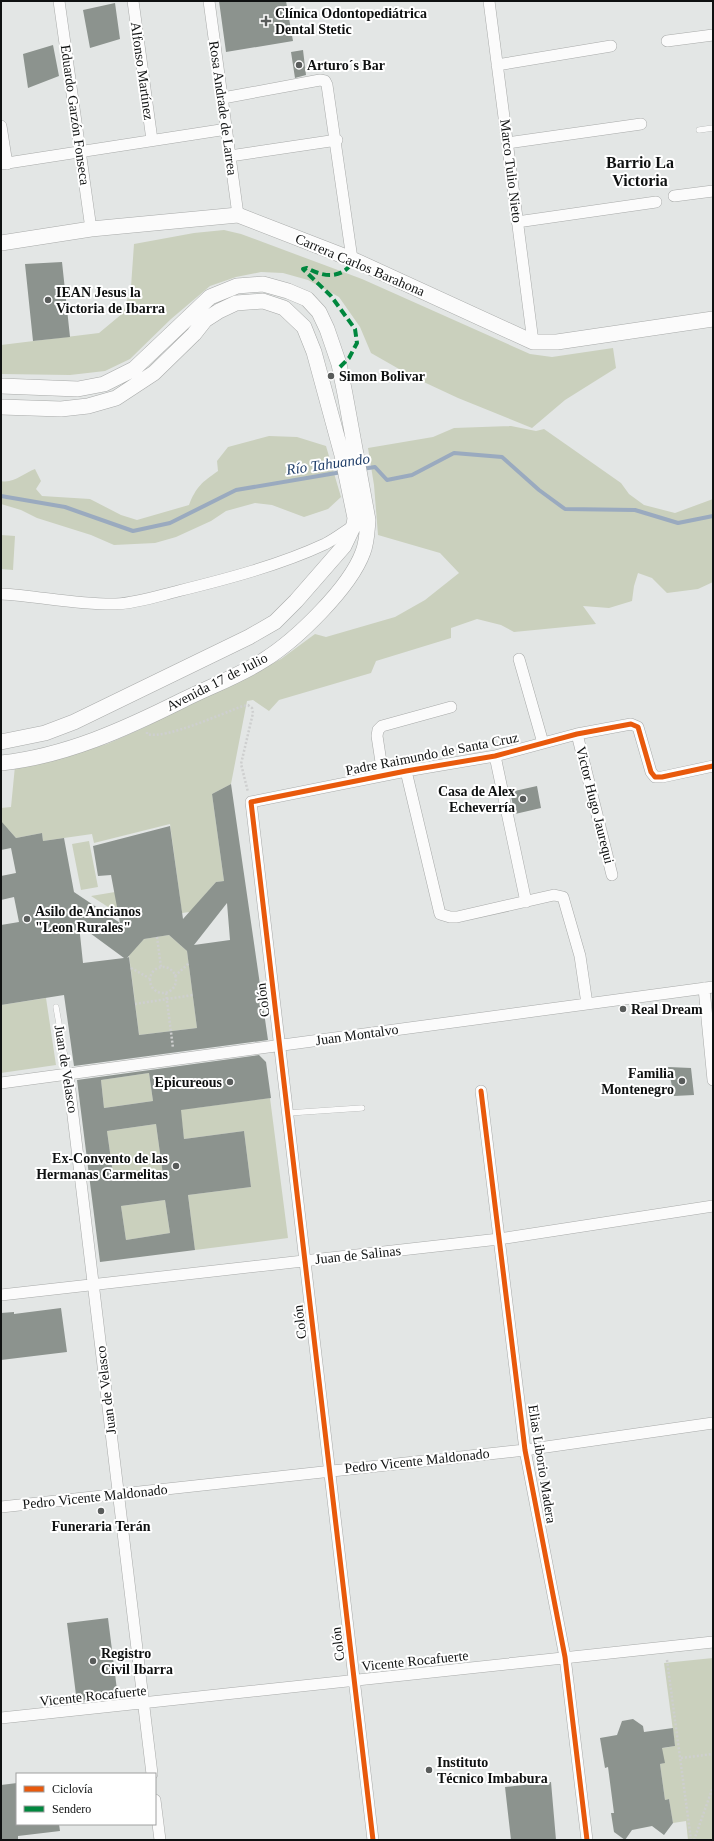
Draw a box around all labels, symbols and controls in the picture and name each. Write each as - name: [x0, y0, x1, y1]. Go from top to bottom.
- place label: Clínica Odontopediátrica Dental Stetic: [275, 6, 427, 37]
- marker: Clínica Odontopediátrica Dental Stetic: [260, 15, 272, 27]
- street label: Alfonso Martínez: [128, 21, 156, 121]
- street label: Rosa Andrade de Larrea: [206, 40, 240, 177]
- street label: Eduardo Garzón Fonseca: [58, 44, 92, 187]
- place label: Arturo´s Bar: [307, 58, 385, 73]
- marker: Arturo´s Bar: [294, 60, 304, 70]
- street label: Marco Tulio Nieto: [497, 118, 525, 224]
- district label: Barrio La Victoria: [606, 154, 674, 189]
- street label: Carrera Carlos Barahona: [293, 231, 428, 299]
- place label: IEAN Jesus la Victoria de Ibarra: [56, 285, 165, 316]
- marker: IEAN Jesus la Victoria de Ibarra: [43, 295, 53, 305]
- place label: Simon Bolivar: [339, 369, 425, 384]
- marker: Simon Bolivar: [326, 371, 336, 381]
- water label: Río Tahuando: [284, 450, 371, 478]
- street label: Avenida 17 de Julio: [164, 650, 270, 714]
- street label: Padre Raimundo de Santa Cruz: [344, 730, 520, 778]
- street label: Victor Hugo Jaurequi: [573, 745, 617, 865]
- place label: Casa de Alex Echeverría: [438, 784, 515, 815]
- marker: Casa de Alex Echeverría: [518, 794, 528, 804]
- place label: Asilo de Ancianos "Leon Rurales": [35, 904, 141, 935]
- marker: Asilo de Ancianos "Leon Rurales": [22, 914, 32, 924]
- street label: Colón: [253, 982, 273, 1018]
- place label: Real Dream: [631, 1002, 703, 1017]
- marker: Real Dream: [618, 1004, 628, 1014]
- street label: Juan Montalvo: [315, 1022, 399, 1048]
- street label: Juan de Velasco: [52, 1024, 80, 1114]
- place label: Familia Montenegro: [601, 1066, 674, 1097]
- place label: Epicureous: [155, 1075, 223, 1090]
- marker: Familia Montenegro: [677, 1076, 687, 1086]
- marker: Epicureous: [225, 1077, 235, 1087]
- place label: Ex-Convento de las Hermanas Carmelitas: [36, 1151, 169, 1182]
- marker: Ex-Convento de las Hermanas Carmelitas: [171, 1161, 181, 1171]
- street label: Juan de Salinas: [314, 1243, 402, 1267]
- street label: Colón: [290, 1304, 310, 1340]
- street label: Juan de Velasco: [93, 1345, 119, 1435]
- street label: Elias Liborio Madera: [525, 1404, 559, 1525]
- street label: Pedro Vicente Maldonado: [344, 1446, 490, 1476]
- street label: Pedro Vicente Maldonado: [22, 1482, 168, 1512]
- marker: Funeraria Terán: [96, 1506, 106, 1516]
- place label: Funeraria Terán: [51, 1519, 151, 1534]
- street label: Colón: [328, 1626, 348, 1662]
- place label: Registro Civil Ibarra: [101, 1646, 173, 1677]
- street label: Vicente Rocafuerte: [361, 1648, 469, 1674]
- marker: Registro Civil Ibarra: [88, 1656, 98, 1666]
- street label: Vicente Rocafuerte: [39, 1683, 147, 1709]
- place label: Instituto Técnico Imbabura: [437, 1755, 548, 1786]
- marker: Instituto Técnico Imbabura: [424, 1765, 434, 1775]
- legend: [16, 1773, 156, 1825]
- text: Ciclovía: [52, 1782, 93, 1796]
- text: Sendero: [52, 1802, 91, 1816]

